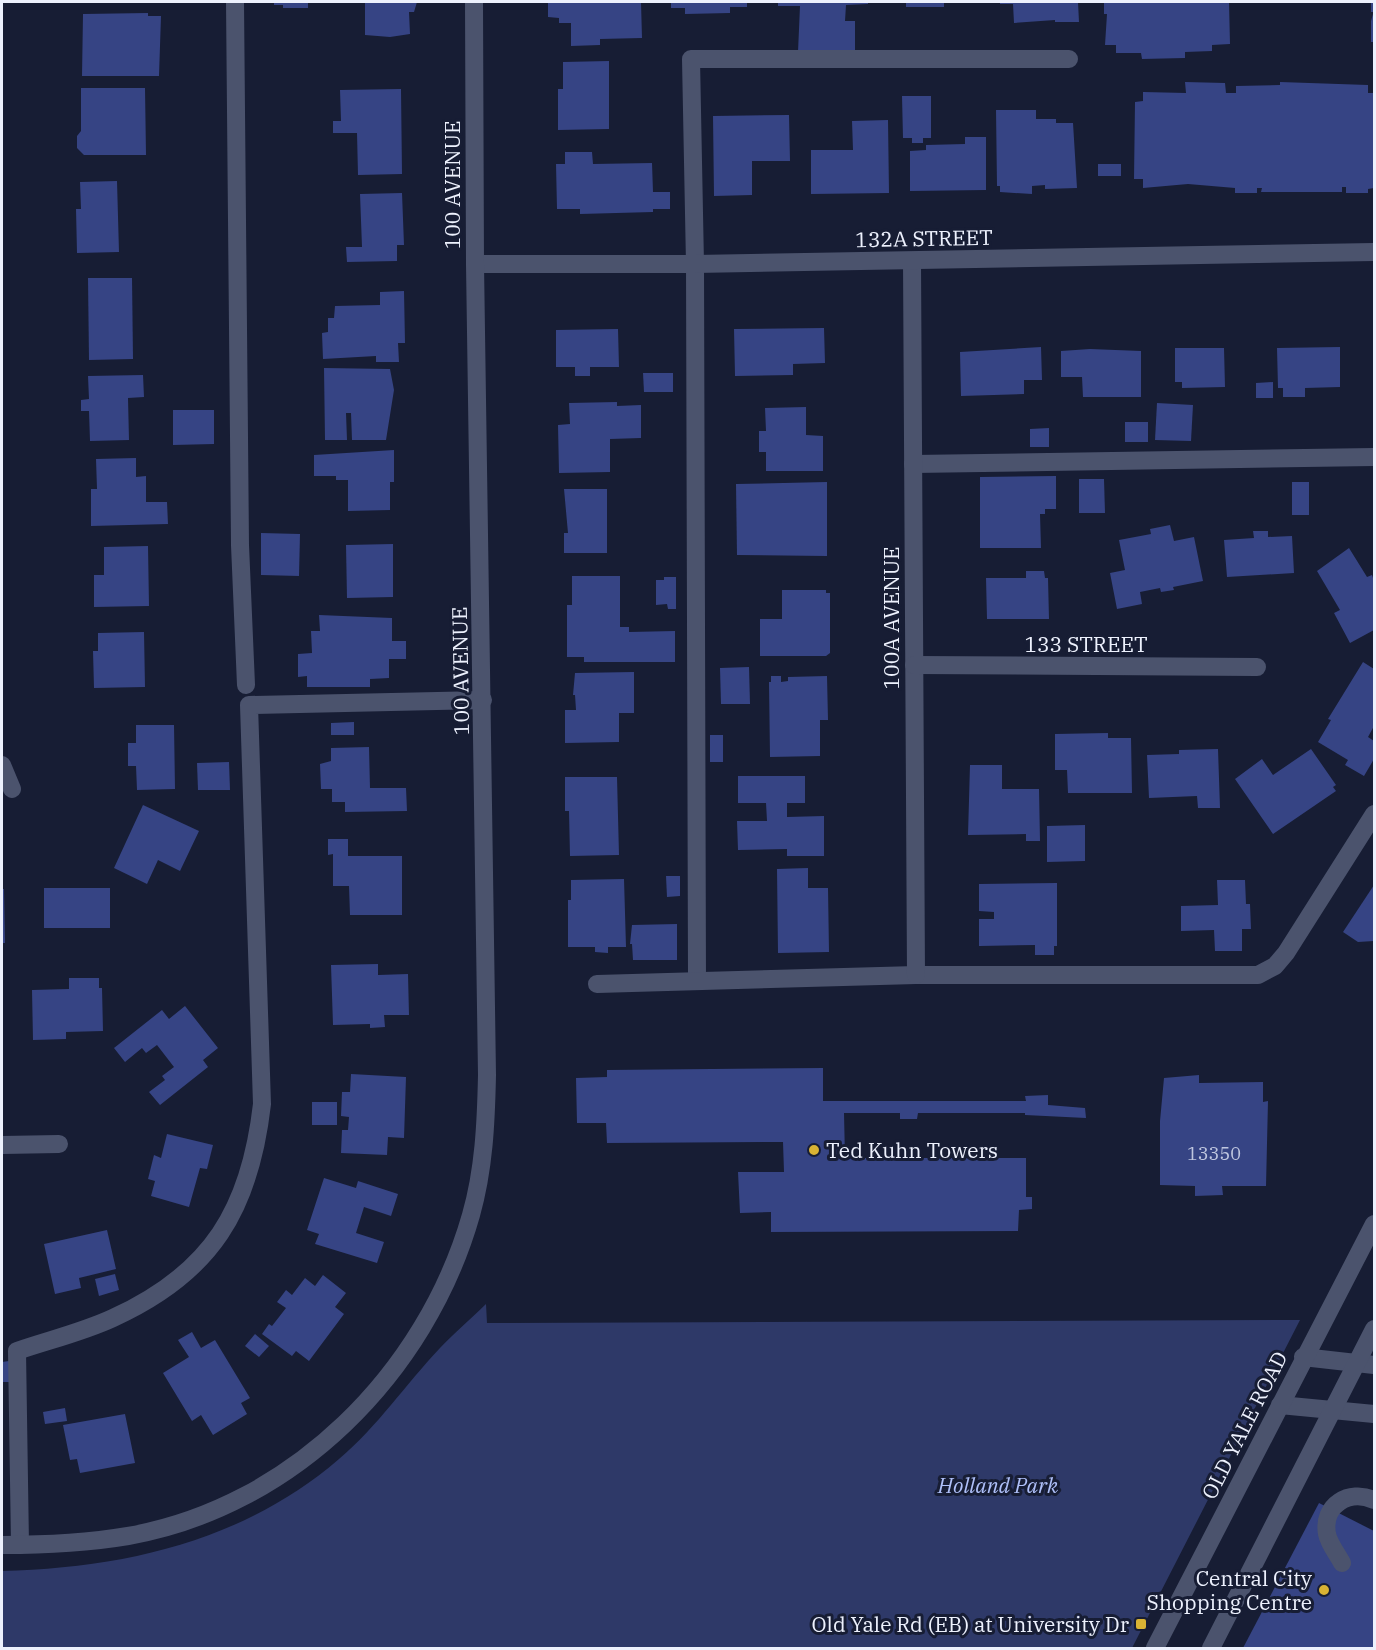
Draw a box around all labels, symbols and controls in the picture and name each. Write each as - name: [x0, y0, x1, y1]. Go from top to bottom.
- street label: 100 AVENUE: [438, 121, 466, 249]
- street label: 132A STREET: [855, 223, 993, 253]
- street label: 100A AVENUE: [877, 546, 905, 690]
- street label: 100 AVENUE: [445, 606, 475, 736]
- street label: 133 STREET: [1024, 630, 1148, 658]
- place label: Ted Kuhn Towers: [826, 1136, 998, 1164]
- house number: 13350: [1187, 1142, 1241, 1165]
- marker: Ted Kuhn Towers: [807, 1143, 821, 1157]
- street label: OLD YALE ROAD: [1195, 1346, 1293, 1504]
- park label: Holland Park: [937, 1471, 1059, 1499]
- place label: Central City Shopping Centre: [1147, 1564, 1313, 1616]
- marker: Central City Shopping Centre: [1317, 1583, 1331, 1597]
- place label: Old Yale Rd (EB) at University Dr: [812, 1610, 1130, 1638]
- marker: Old Yale Rd (EB) at University Dr: [1134, 1617, 1148, 1631]

